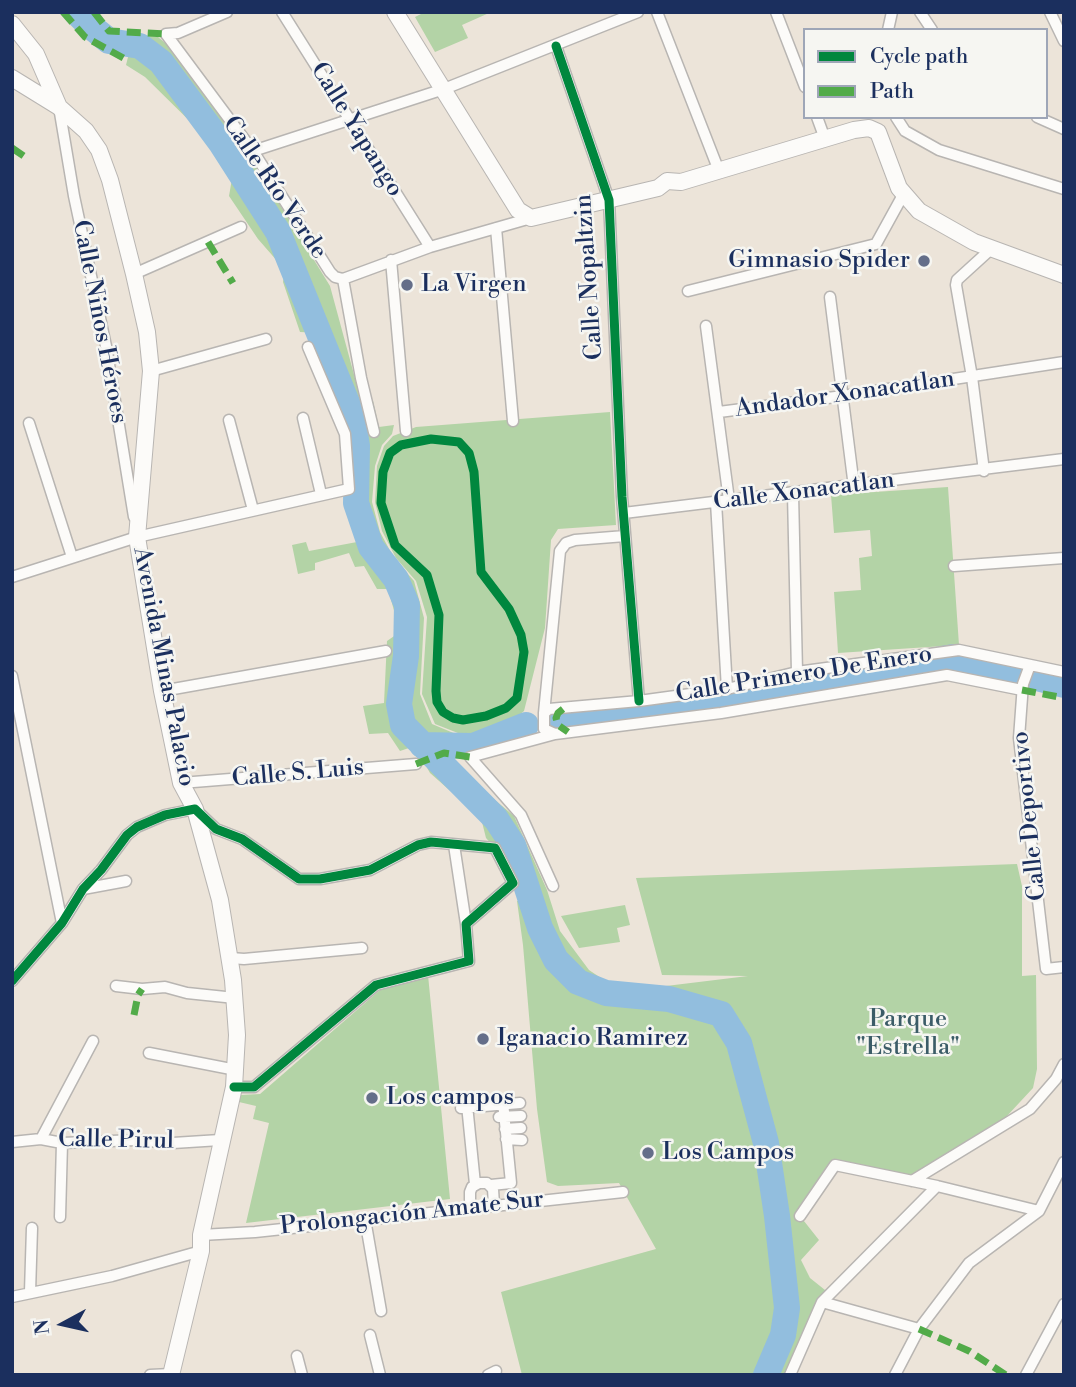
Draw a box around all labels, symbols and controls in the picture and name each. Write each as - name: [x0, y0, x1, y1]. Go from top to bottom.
- legend: [803, 28, 1048, 119]
- text: Cycle path: [870, 44, 968, 70]
- street label: Calle Yapango: [303, 58, 409, 202]
- text: Path: [870, 79, 914, 105]
- street label: Calle Río Verde: [216, 111, 332, 265]
- street label: Calle Nopaltzin: [570, 193, 610, 361]
- street label: Calle Niños Héroes: [65, 218, 133, 426]
- place label: Gimnasio Spider: [728, 247, 910, 275]
- marker: Gimnasio Spider: [916, 253, 932, 269]
- place label: La Virgen: [421, 271, 526, 299]
- marker: La Virgen: [399, 277, 415, 293]
- street label: Andador Xonacatlan: [733, 365, 957, 425]
- street label: Calle Xonacatlan: [712, 467, 896, 517]
- street label: Avenida Minas Palacio: [126, 545, 200, 789]
- street label: Calle Primero De Enero: [674, 641, 934, 709]
- street label: Calle Deportivo: [1007, 730, 1053, 902]
- street label: Calle S. Luis: [231, 754, 365, 794]
- park label: Parque "Estrella": [856, 1006, 960, 1062]
- place label: Iganacio Ramirez: [497, 1025, 688, 1053]
- marker: Iganacio Ramirez: [475, 1031, 491, 1047]
- place label: Los campos: [386, 1084, 514, 1112]
- marker: Los campos: [364, 1090, 380, 1106]
- street label: Calle Pirul: [58, 1126, 174, 1156]
- place label: Los Campos: [662, 1139, 794, 1167]
- marker: Los Campos: [640, 1145, 656, 1161]
- street label: Prolongación Amate Sur: [279, 1186, 545, 1242]
- north arrow: [28, 1289, 98, 1359]
- text: N: [29, 1318, 55, 1336]

